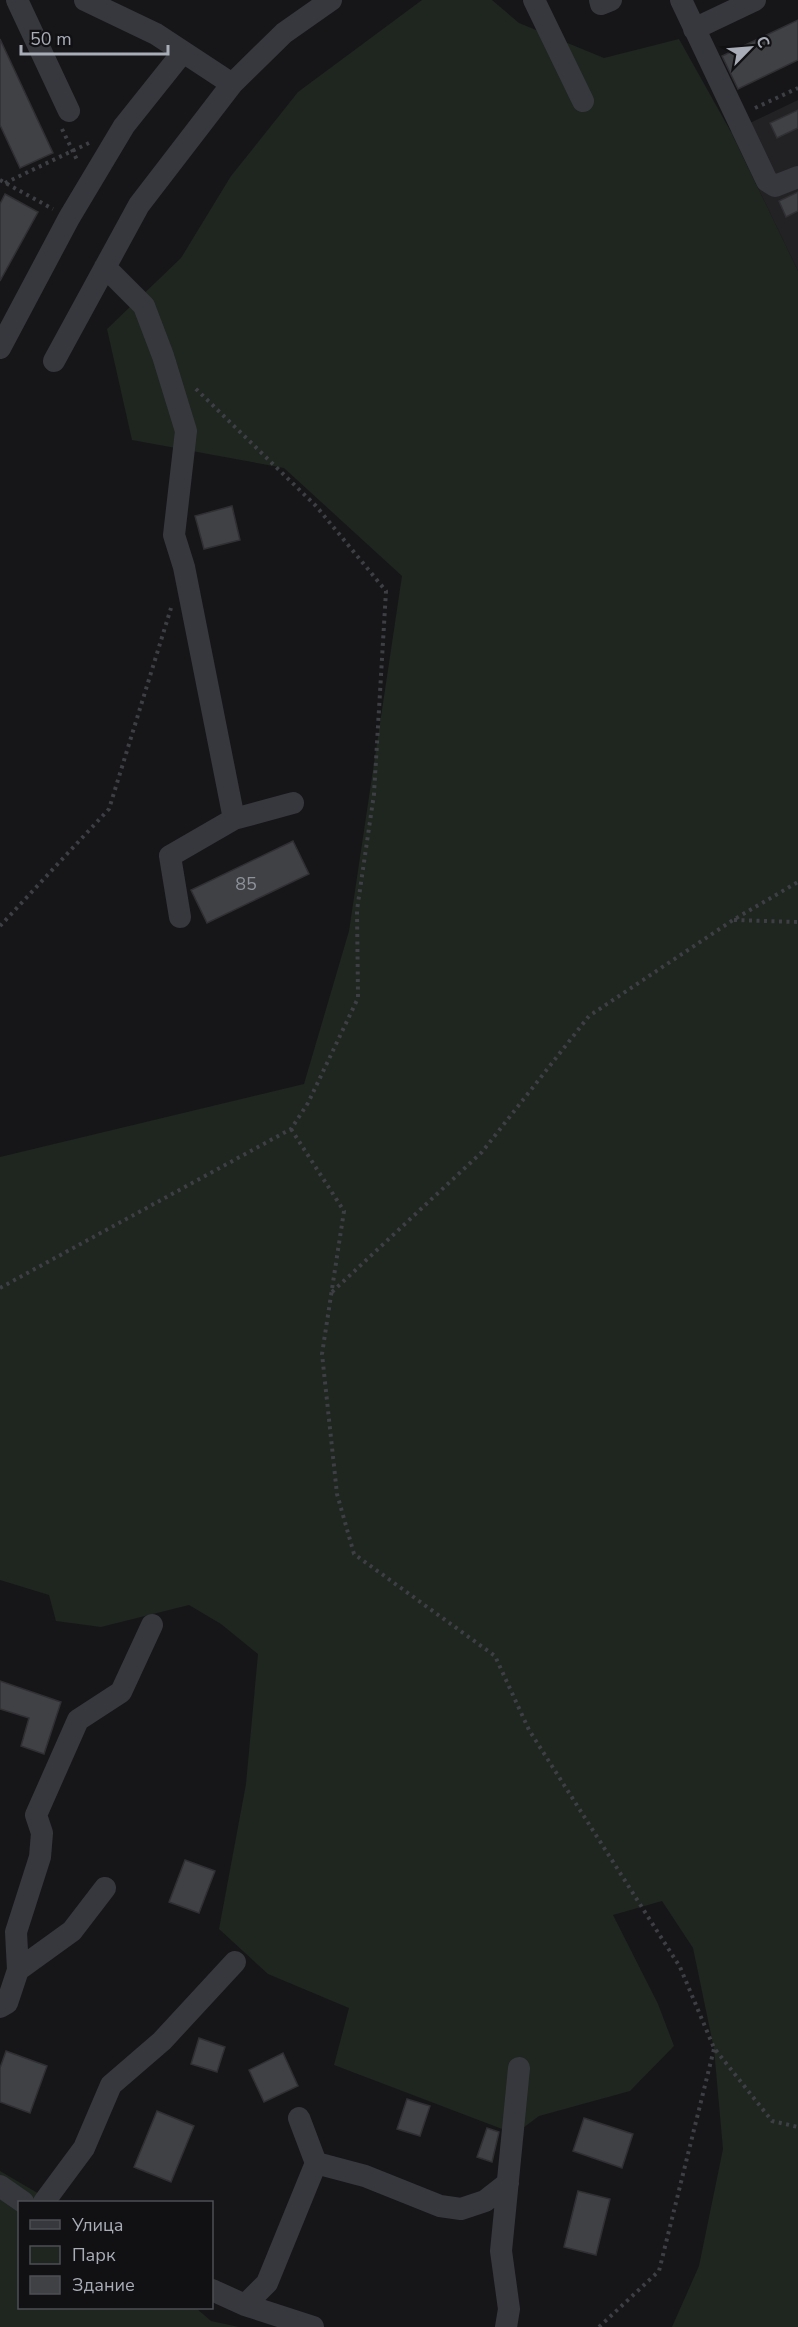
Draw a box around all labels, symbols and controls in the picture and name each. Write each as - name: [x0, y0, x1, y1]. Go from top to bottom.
- scale bar: [21, 18, 168, 56]
- north arrow: [720, 18, 780, 78]
- text: 50 m: [30, 27, 72, 51]
- text: С: [750, 33, 775, 52]
- house number: 85: [235, 872, 257, 896]
- legend: [18, 2201, 213, 2309]
- text: Улица: [71, 2213, 123, 2237]
- text: Парк: [72, 2243, 116, 2267]
- text: Здание: [72, 2273, 135, 2297]

